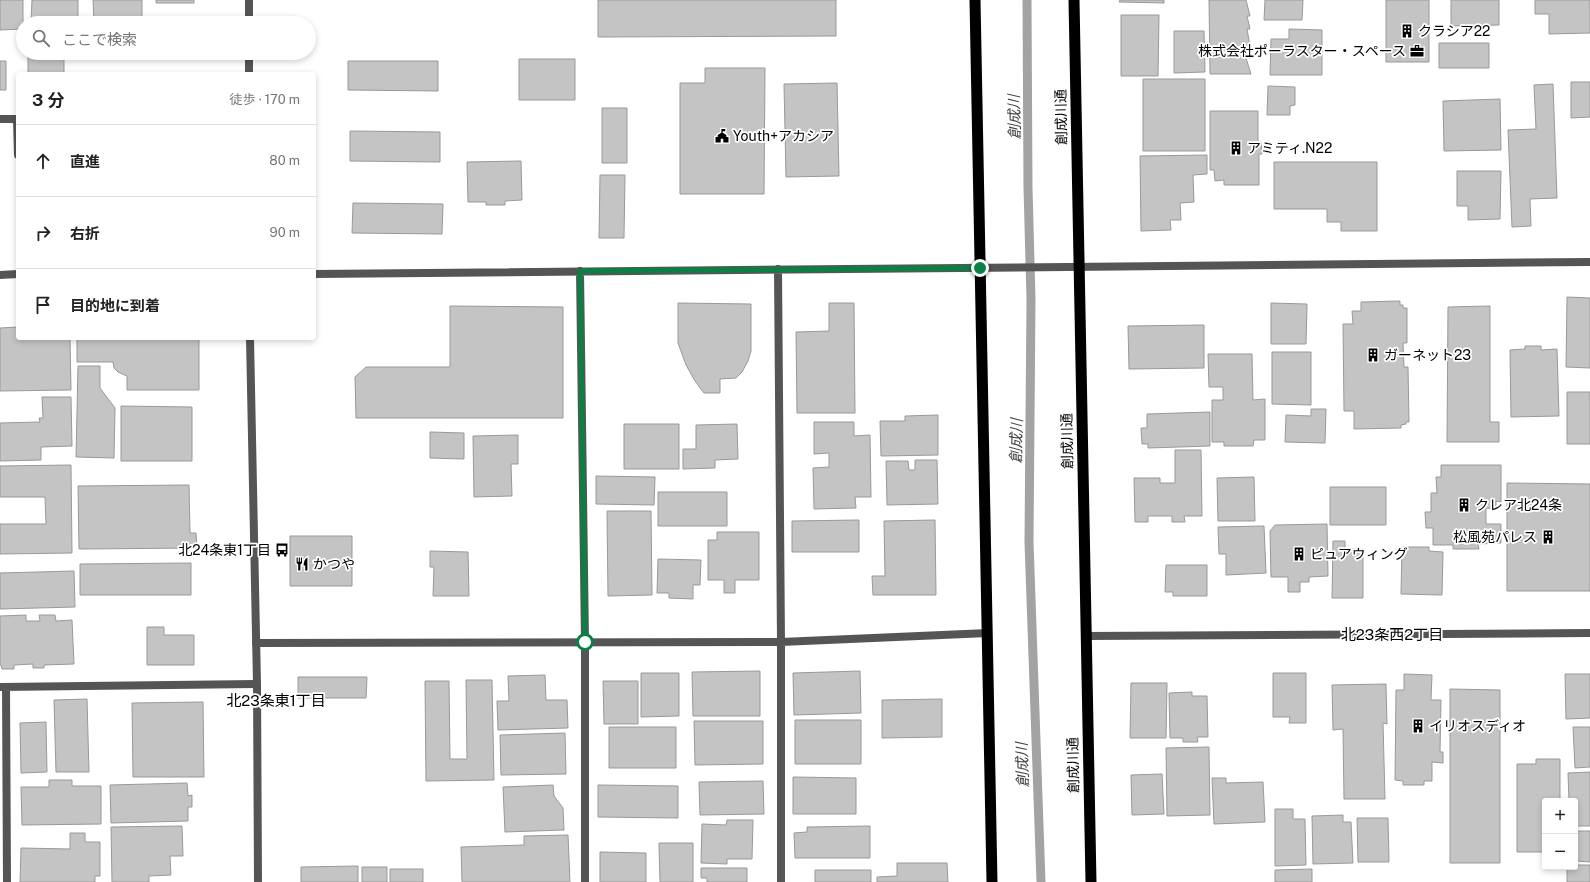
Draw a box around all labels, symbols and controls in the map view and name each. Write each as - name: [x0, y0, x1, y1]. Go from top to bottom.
- search box: [16, 16, 316, 60]
- building icon: クラシア22: [1399, 23, 1415, 39]
- place label: クラシア22: [1418, 23, 1490, 39]
- icon: search: [30, 27, 52, 49]
- text: ここで検索: [62, 31, 137, 48]
- place label: 株式会社ポーラスター・スペース: [1198, 43, 1406, 59]
- office icon: 株式会社ポーラスター・スペース: [1409, 43, 1425, 59]
- street label: 創成川通: [1053, 89, 1069, 145]
- text: 3 分: [32, 90, 64, 110]
- text: 徒歩 · 170 m: [230, 92, 300, 107]
- water label: 創成川: [1005, 92, 1023, 140]
- public building icon: Youth+アカシア: [714, 128, 730, 144]
- place label: Youth+アカシア: [733, 128, 834, 144]
- building icon: アミティ.N22: [1228, 140, 1244, 156]
- place label: アミティ.N22: [1247, 140, 1332, 156]
- icon: ahead: [32, 150, 54, 172]
- text: 直進: [70, 153, 100, 170]
- text: 80 m: [269, 153, 300, 168]
- icon: right: [32, 222, 54, 244]
- text: 右折: [70, 225, 100, 242]
- text: 90 m: [270, 225, 300, 240]
- route end: [971, 259, 989, 277]
- icon: arrive: [32, 294, 54, 316]
- text: 目的地に到着: [70, 297, 160, 314]
- building icon: ガーネット23: [1365, 347, 1381, 363]
- place label: ガーネット23: [1384, 347, 1471, 363]
- street label: 創成川通: [1059, 413, 1075, 469]
- water label: 創成川: [1007, 416, 1025, 464]
- building icon: クレア北24条: [1456, 497, 1472, 513]
- place label: クレア北24条: [1475, 497, 1562, 513]
- place label: 松風苑パレス: [1453, 529, 1537, 545]
- building icon: 松風苑パレス: [1540, 529, 1556, 545]
- place label: 北24条東1丁目: [178, 542, 271, 558]
- bus stop icon: 北24条東1丁目: [274, 542, 290, 558]
- building icon: ピュアウィング: [1291, 546, 1307, 562]
- place label: ピュアウィング: [1310, 546, 1408, 562]
- restaurant icon: かつや: [294, 556, 310, 572]
- place label: かつや: [313, 556, 355, 572]
- district label: 北23条西2丁目: [1341, 626, 1443, 643]
- route start: [576, 633, 594, 651]
- district label: 北23条東1丁目: [226, 692, 326, 709]
- building icon: イリオスディオ: [1410, 718, 1426, 734]
- place label: イリオスディオ: [1429, 718, 1526, 734]
- street label: 創成川通: [1065, 737, 1081, 793]
- water label: 創成川: [1013, 740, 1031, 788]
- map controls: [1542, 798, 1578, 870]
- button: +: [1542, 798, 1578, 834]
- button: −: [1542, 834, 1578, 870]

